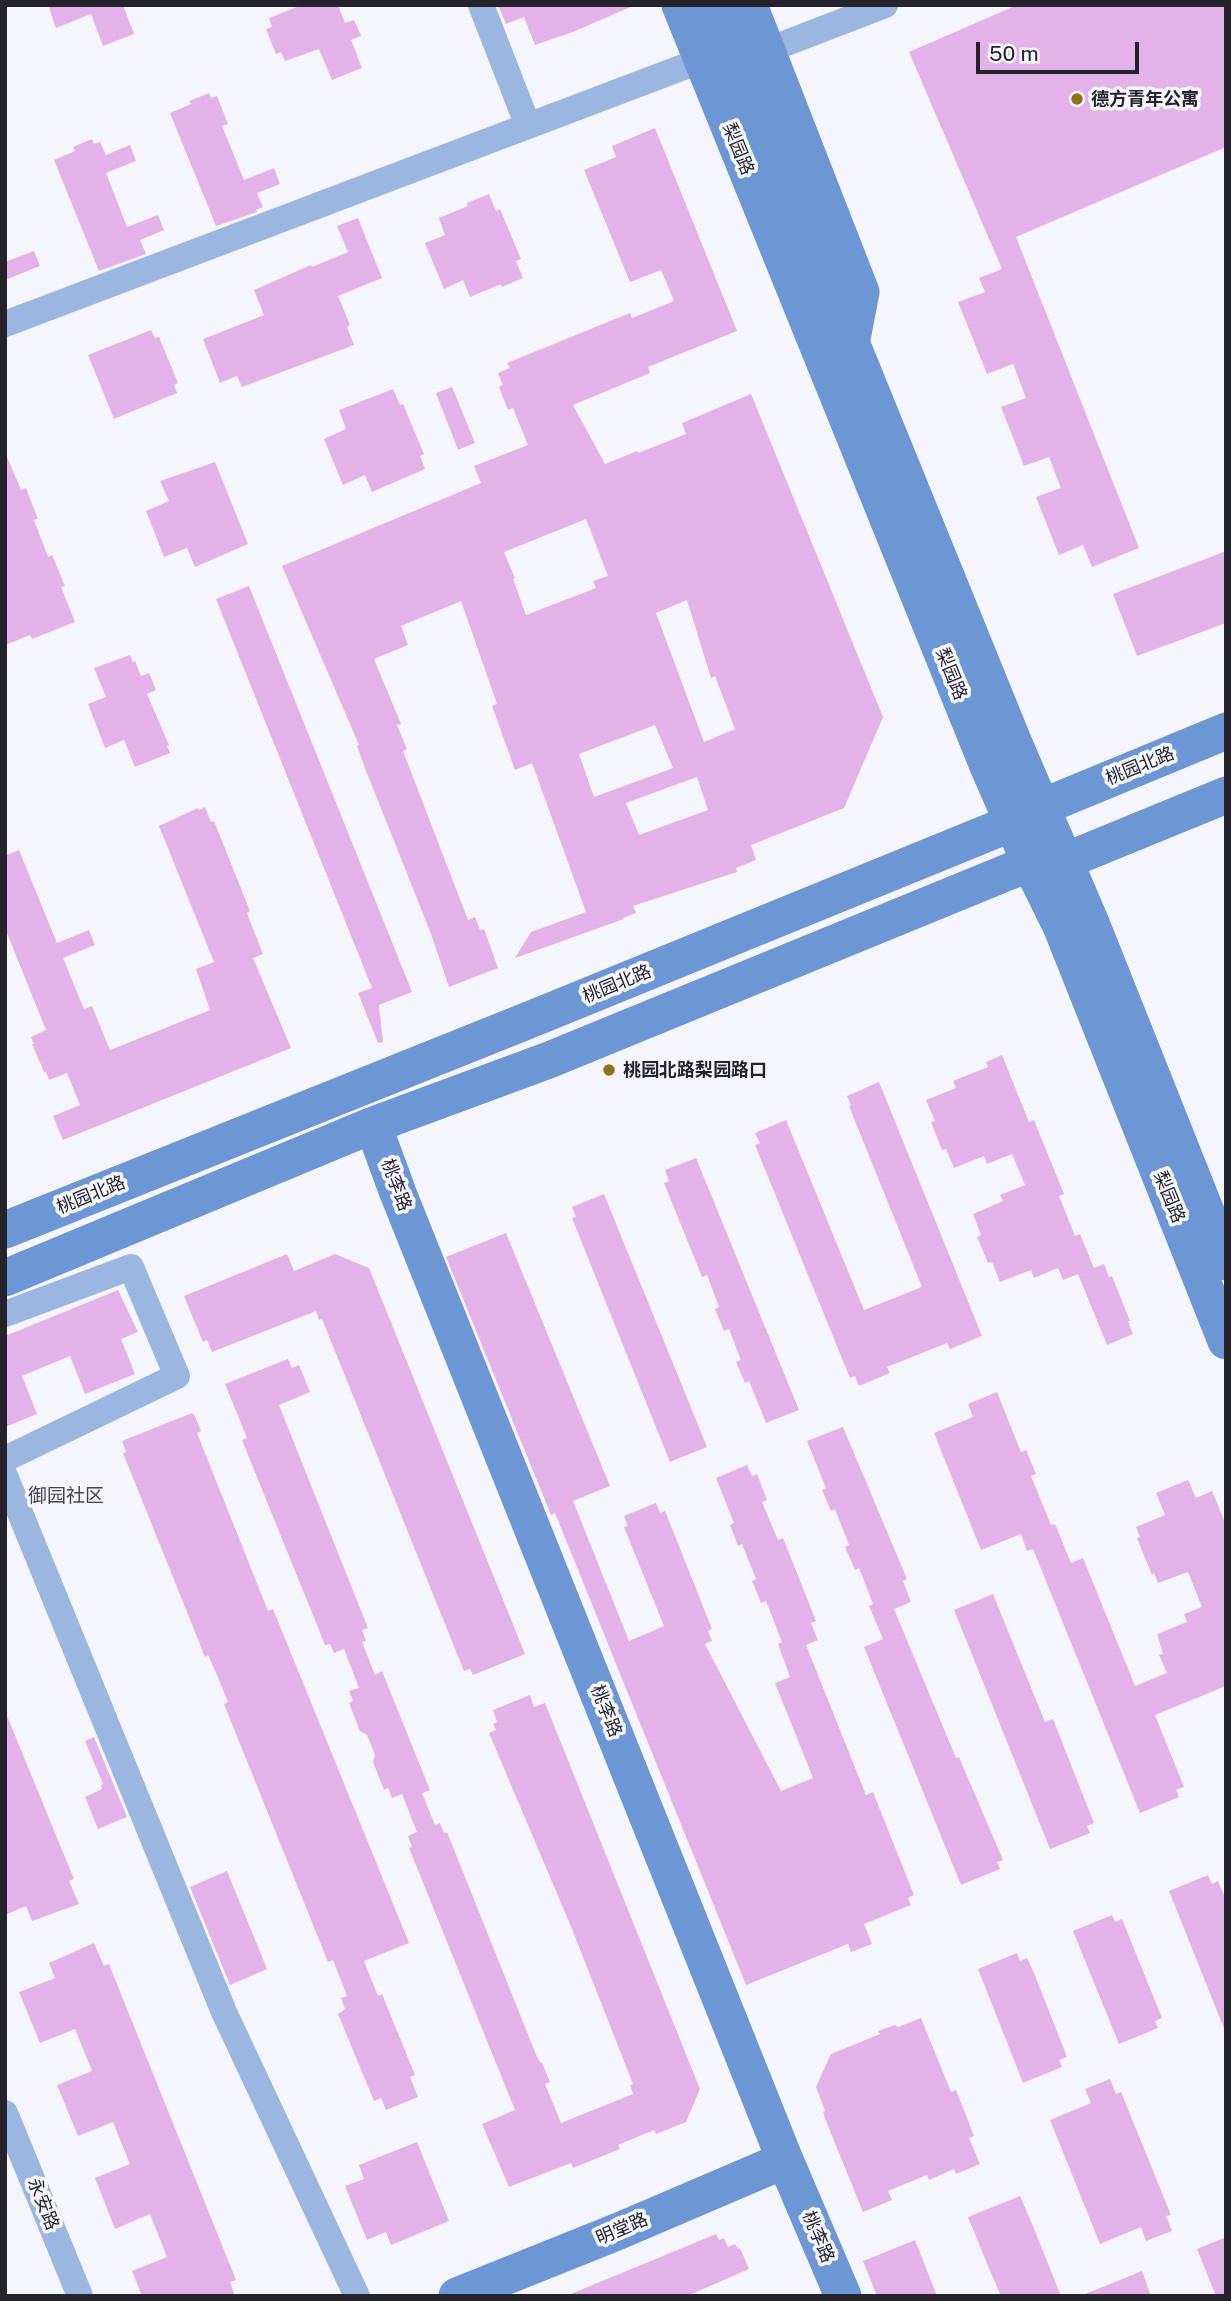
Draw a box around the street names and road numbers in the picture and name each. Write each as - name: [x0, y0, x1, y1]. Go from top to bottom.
- street label: 梨园路: [718, 120, 758, 178]
- street label: 梨园路: [931, 645, 971, 703]
- street label: 桃园北路: [1103, 743, 1177, 789]
- street label: 桃园北路: [580, 961, 654, 1007]
- street label: 桃李路: [376, 1156, 416, 1214]
- street label: 梨园路: [1149, 1168, 1189, 1226]
- street label: 桃园北路: [54, 1172, 128, 1218]
- street label: 桃李路: [586, 1682, 626, 1740]
- street label: 永安路: [23, 2175, 63, 2233]
- street label: 桃李路: [798, 2208, 838, 2266]
- street label: 明堂路: [593, 2209, 651, 2249]

